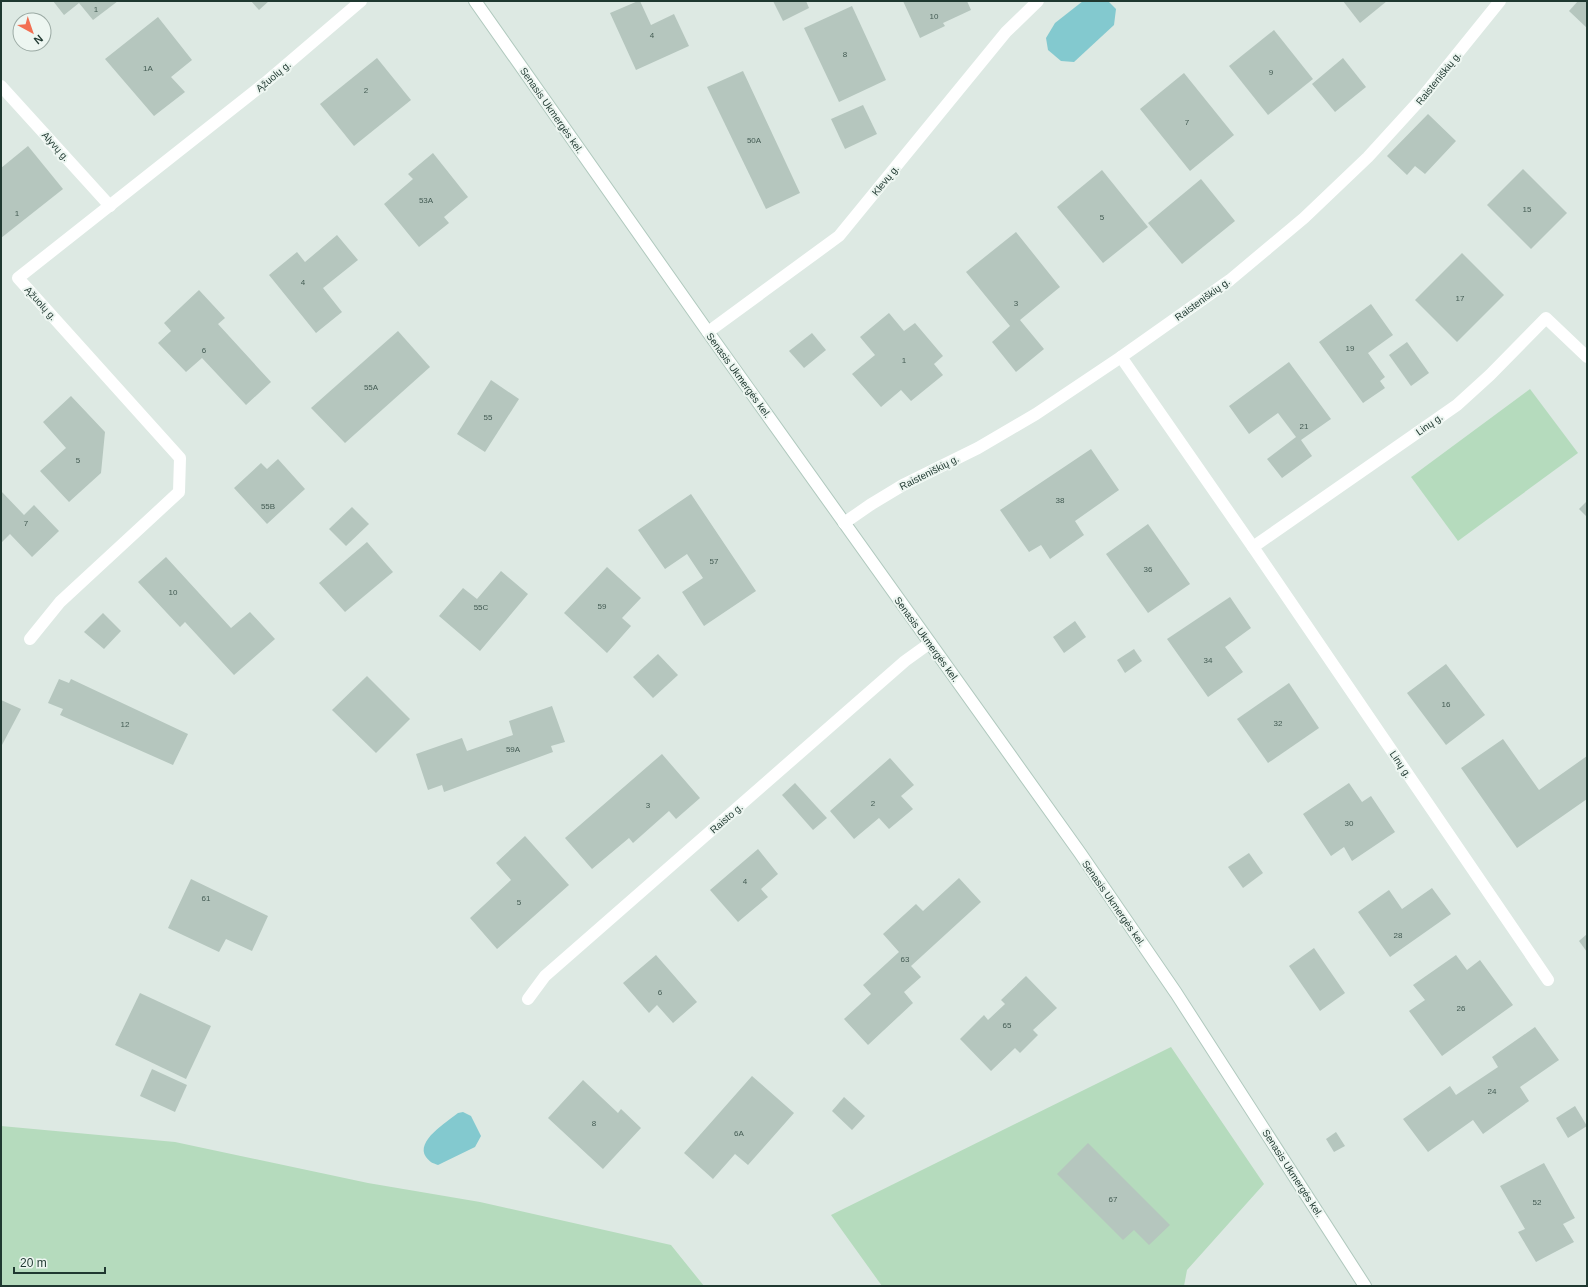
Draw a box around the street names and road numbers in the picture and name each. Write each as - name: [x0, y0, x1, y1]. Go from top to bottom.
- street label: Raisteniškių g.: [1414, 50, 1463, 107]
- street label: Ąžuolų g.: [254, 59, 293, 94]
- street label: Senasis Ukmergės kel.: [518, 65, 585, 155]
- street label: Alyvų g.: [40, 129, 72, 163]
- street label: Klevų g.: [870, 163, 901, 198]
- street label: Raisteniškių g.: [1173, 276, 1232, 323]
- street label: Ąžuolų g.: [23, 284, 59, 323]
- street label: Senasis Ukmergės kel.: [704, 331, 773, 420]
- street label: Linų g.: [1414, 411, 1445, 438]
- street label: Raisteniškių g.: [898, 453, 961, 492]
- street label: Senasis Ukmergės kel.: [892, 595, 961, 684]
- street label: Linų g.: [1388, 749, 1414, 780]
- street label: Raisto g.: [708, 801, 745, 835]
- street label: Senasis Ukmergės kel.: [1080, 858, 1147, 948]
- street label: Senasis Ukmergės kel.: [1260, 1127, 1325, 1219]

